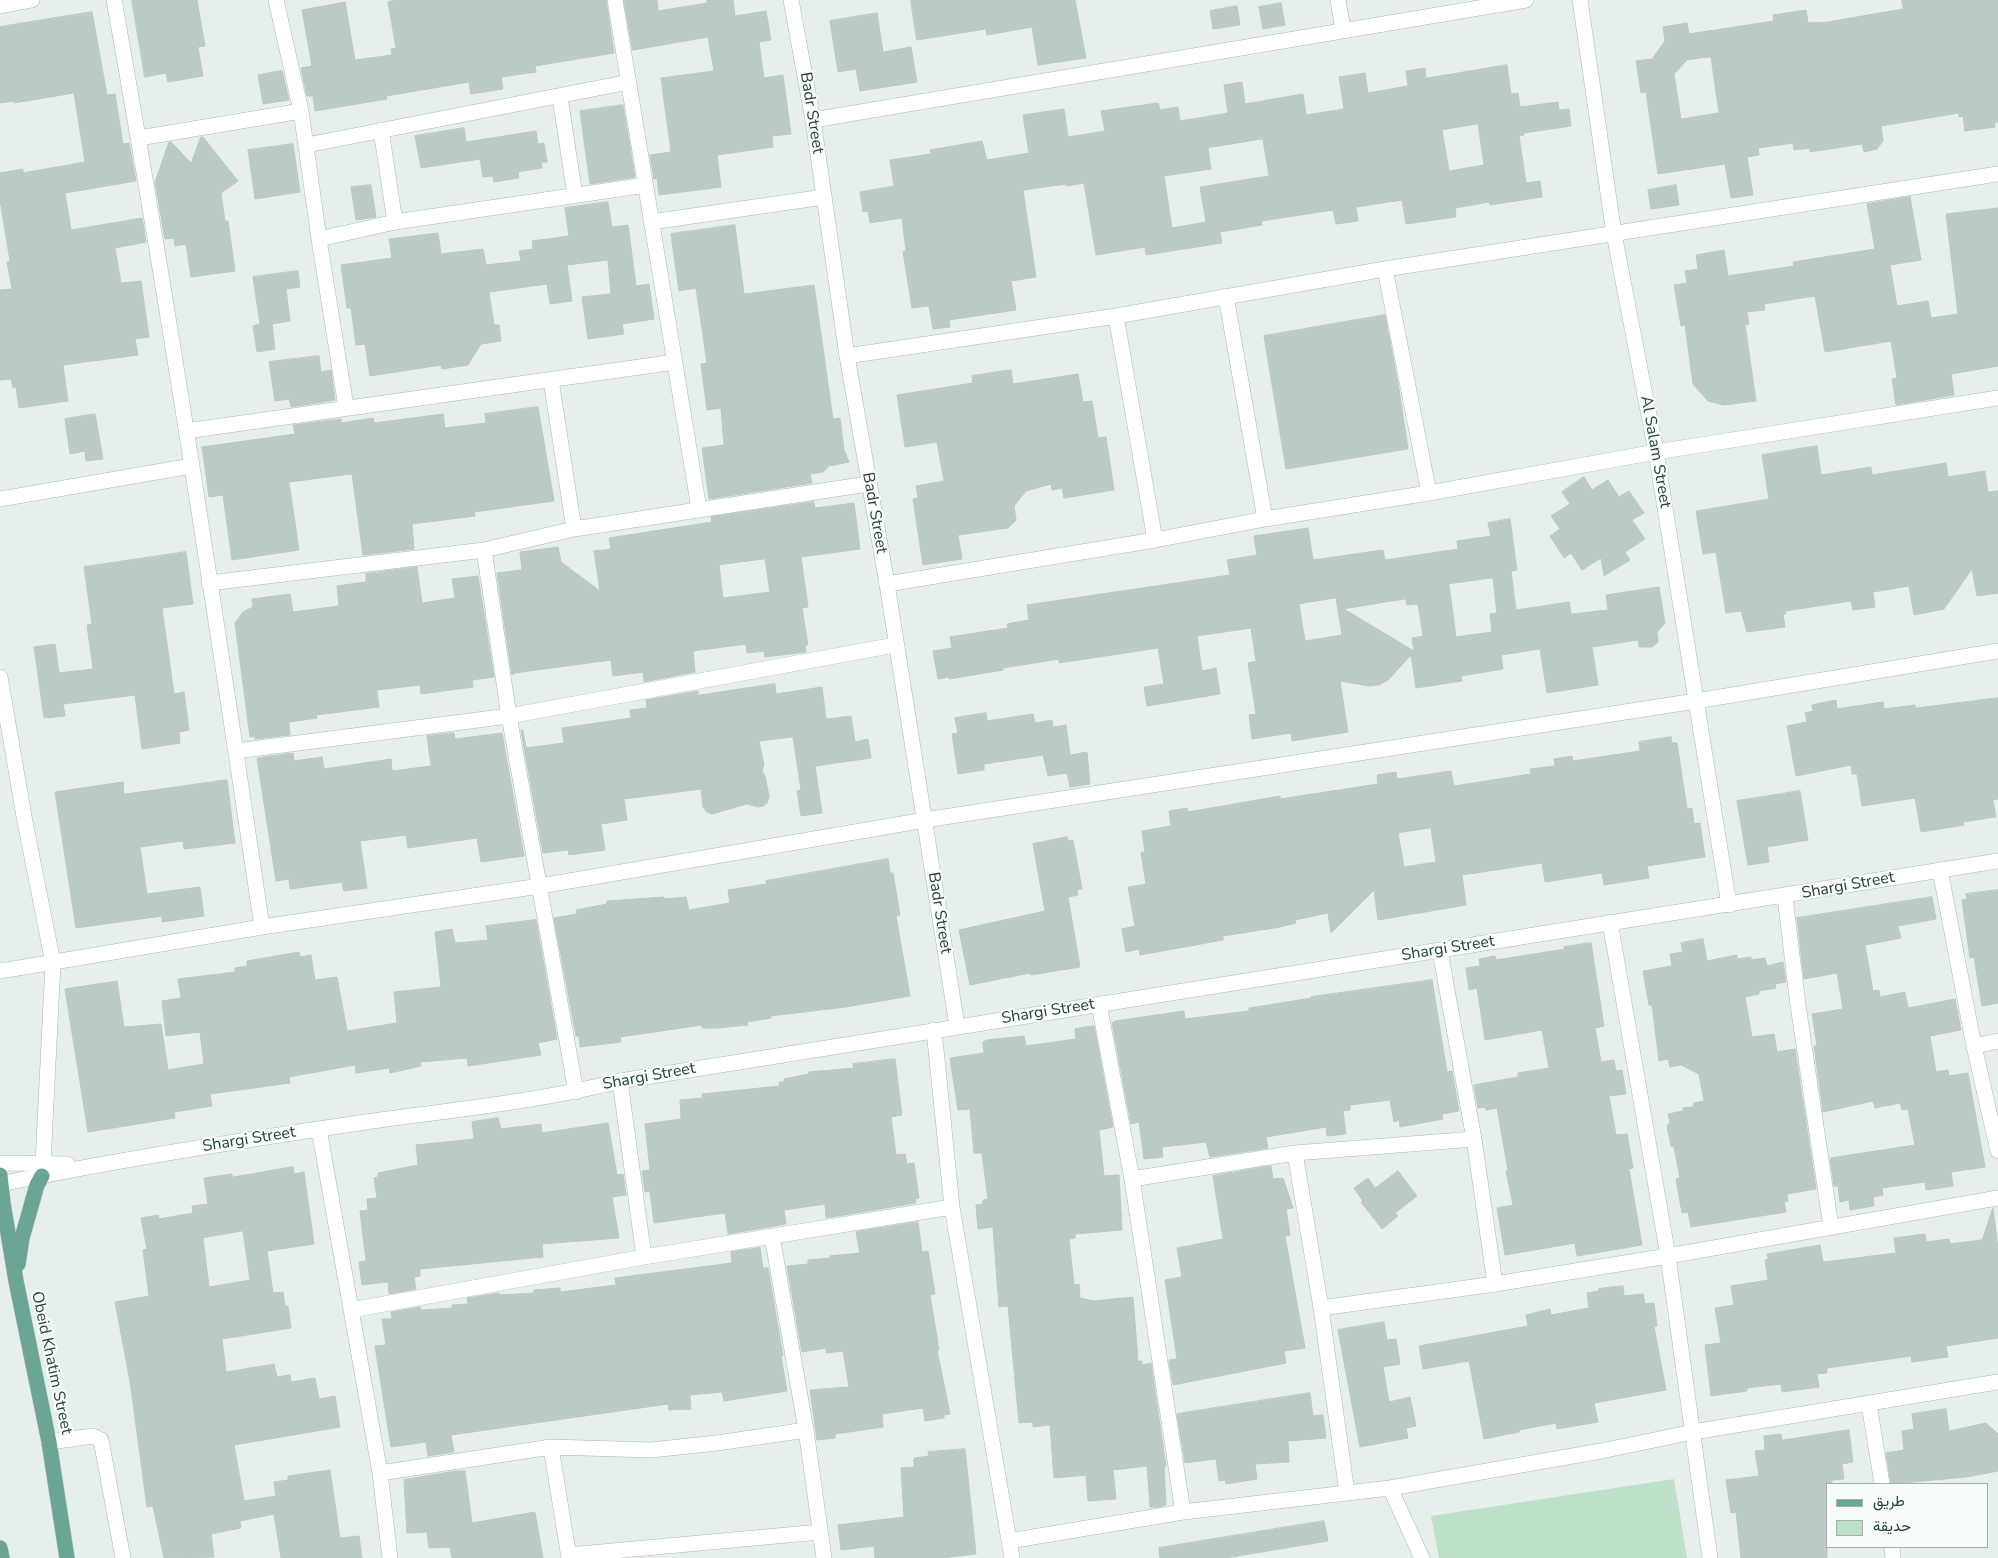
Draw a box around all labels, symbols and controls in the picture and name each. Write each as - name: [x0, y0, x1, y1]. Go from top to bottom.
- street label: Badr Street: [795, 71, 827, 155]
- street label: Al Salam Street: [1636, 394, 1674, 510]
- street label: Badr Street: [857, 471, 891, 555]
- street label: Shargi Street: [1800, 868, 1896, 904]
- street label: Badr Street: [923, 871, 955, 955]
- street label: Shargi Street: [1400, 932, 1496, 966]
- street label: Shargi Street: [1000, 995, 1096, 1029]
- street label: Shargi Street: [601, 1059, 697, 1095]
- street label: Shargi Street: [201, 1123, 297, 1157]
- street label: Obeid Khatim Street: [26, 1290, 76, 1436]
- legend: [1826, 1483, 1988, 1548]
- text: طريق: [1873, 1491, 1905, 1511]
- text: حديقة: [1873, 1516, 1911, 1536]

